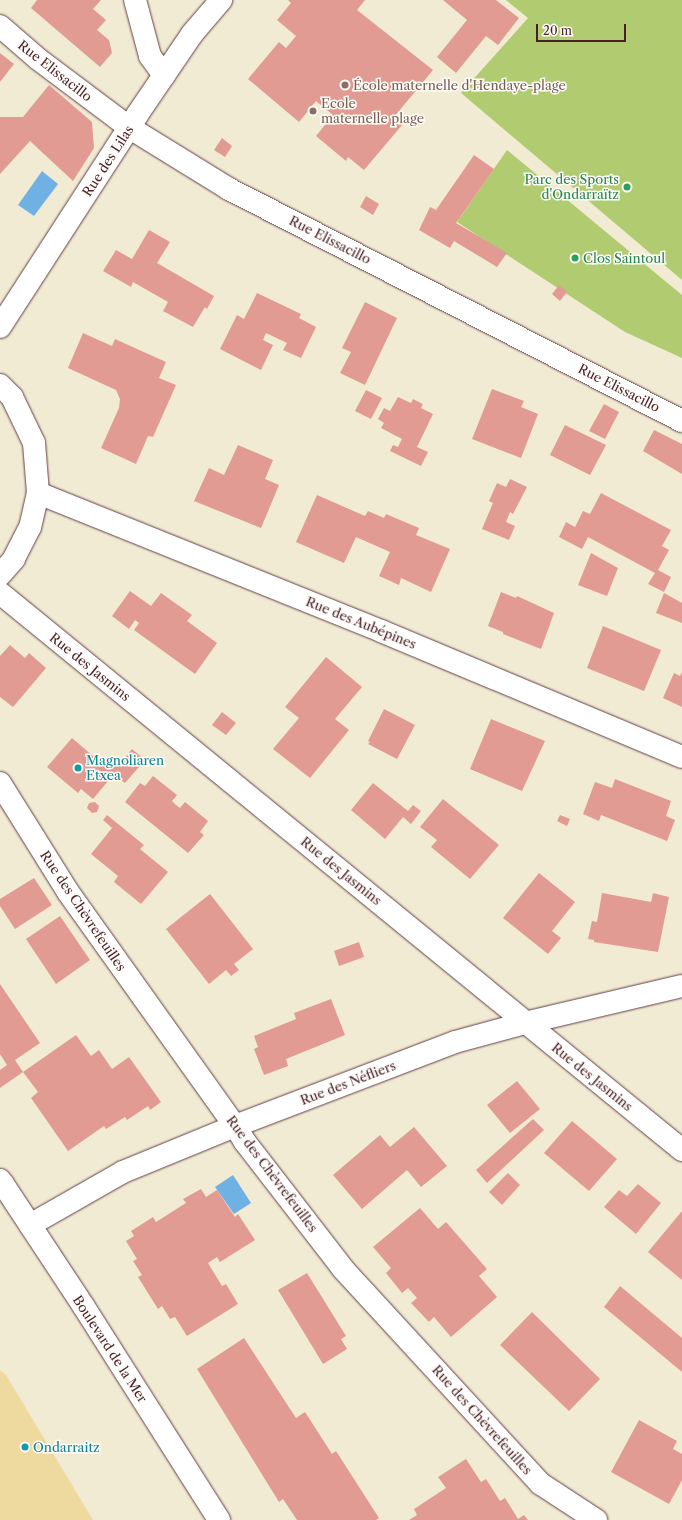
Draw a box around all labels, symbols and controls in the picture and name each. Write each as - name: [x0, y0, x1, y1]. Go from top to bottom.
- scale bar: [538, 16, 628, 42]
- text: 20 m: [543, 23, 572, 38]
- street label: Rue Elissacillo: [15, 37, 95, 105]
- place label: École maternelle d'Hendaye-plage: [353, 77, 566, 93]
- marker: École maternelle d'Hendaye-plage: [340, 80, 350, 90]
- place label: Ecole maternelle plage: [321, 96, 424, 127]
- marker: Ecole maternelle plage: [308, 106, 318, 116]
- street label: Rue des Lilas: [79, 123, 137, 199]
- place label: Parc des Sports d'Ondarraïtz: [524, 172, 619, 203]
- marker: Parc des Sports d'Ondarraïtz: [622, 182, 632, 192]
- street label: Rue Elissacillo: [287, 213, 373, 267]
- place label: Clos Saintoul: [583, 250, 665, 266]
- marker: Clos Saintoul: [570, 253, 580, 263]
- street label: Rue Elissacillo: [576, 361, 662, 415]
- street label: Rue des Aubépines: [303, 594, 419, 652]
- street label: Rue des Jasmins: [46, 630, 134, 704]
- place label: Magnoliaren Etxea: [86, 753, 164, 784]
- marker: Magnoliaren Etxea: [73, 763, 83, 773]
- street label: Rue des Jasmins: [297, 834, 385, 908]
- street label: Rue des Chèvrefeuilles: [37, 848, 129, 974]
- street label: Rue des Jasmins: [548, 1040, 636, 1114]
- street label: Rue des Néfliers: [298, 1058, 398, 1108]
- street label: Rue des Chèvrefeuilles: [223, 1113, 321, 1235]
- street label: Boulevard de la Mer: [70, 1293, 150, 1405]
- street label: Rue des Chèvrefeuilles: [429, 1362, 535, 1478]
- place label: Ondarraitz: [33, 1439, 100, 1455]
- marker: Ondarraitz: [20, 1442, 30, 1452]

